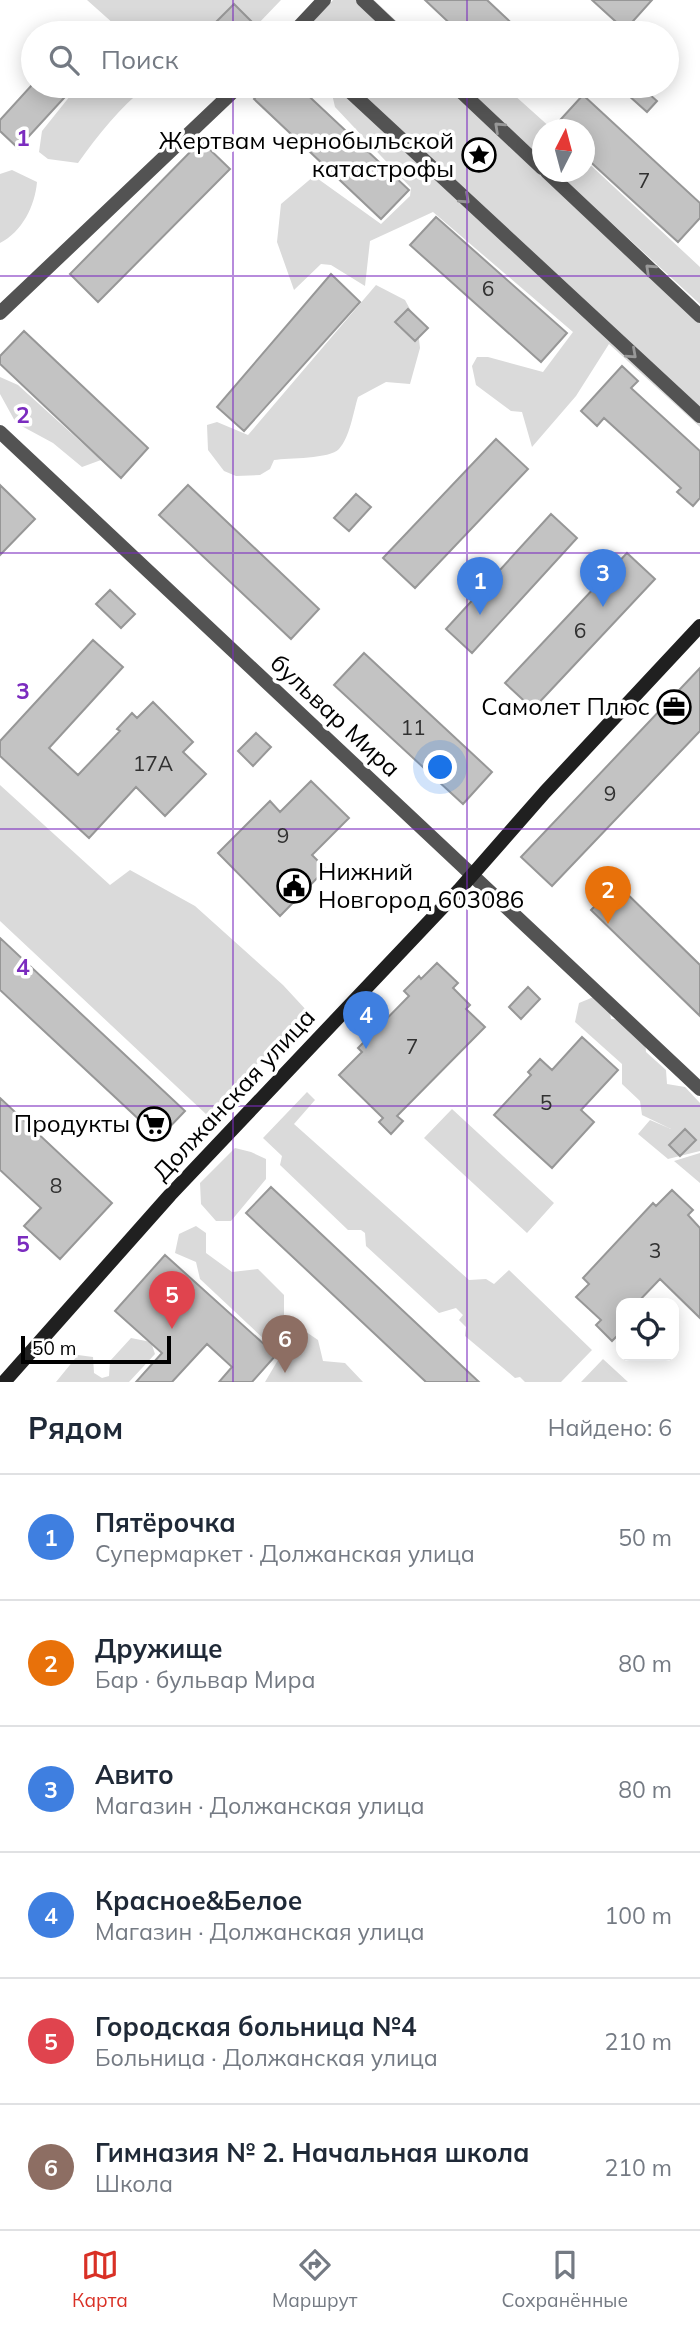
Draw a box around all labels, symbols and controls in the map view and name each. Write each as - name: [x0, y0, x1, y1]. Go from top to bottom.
- search box: [21, 21, 679, 98]
- icon: search: [45, 41, 83, 79]
- text: Поиск: [101, 43, 179, 76]
- north arrow: [532, 119, 595, 182]
- one-way arrow: [494, 122, 507, 135]
- text: 1: [16, 123, 30, 152]
- place label: Жертвам чернобыльской катастрофы: [159, 125, 454, 183]
- place icon: Жертвам чернобыльской катастрофы: [460, 136, 498, 174]
- house number: 7: [638, 167, 650, 193]
- one-way arrow: [457, 191, 470, 204]
- one-way arrow: [645, 264, 658, 277]
- house number: 6: [482, 275, 494, 301]
- one-way arrow: [624, 346, 637, 358]
- text: 2: [16, 400, 30, 429]
- pin: 3: [580, 549, 626, 607]
- pin: 1: [457, 557, 503, 615]
- house number: 6: [574, 617, 586, 643]
- street label: бульвар Мира: [265, 648, 407, 783]
- text: 3: [16, 676, 30, 705]
- office icon: Самолет Плюс: [655, 688, 693, 726]
- place label: Самолет Плюс: [481, 691, 650, 721]
- house number: 11: [400, 714, 426, 740]
- house number: 17А: [133, 750, 174, 776]
- your location: [423, 750, 457, 784]
- house number: 9: [604, 780, 616, 806]
- house number: 9: [277, 822, 289, 848]
- place label: Нижний Новгород 603086: [318, 856, 524, 914]
- pin: 2: [585, 866, 631, 924]
- public building icon: Нижний Новгород 603086: [275, 867, 313, 905]
- text: 4: [16, 952, 30, 981]
- pin: 4: [343, 991, 389, 1049]
- street label: Должанская улица: [146, 1002, 321, 1187]
- house number: 7: [406, 1033, 418, 1059]
- house number: 5: [540, 1089, 552, 1115]
- supermarket icon: Продукты: [135, 1105, 173, 1143]
- place label: Продукты: [14, 1108, 130, 1138]
- house number: 8: [50, 1172, 62, 1198]
- text: 5: [16, 1229, 30, 1258]
- house number: 3: [649, 1237, 661, 1263]
- pin: 5: [149, 1271, 195, 1329]
- map controls: [616, 1298, 679, 1361]
- button: locate: [616, 1298, 679, 1361]
- pin: 6: [262, 1315, 308, 1373]
- scale bar: [21, 1333, 172, 1365]
- text: 50 m: [32, 1336, 76, 1360]
- text: Рядом: [28, 1409, 123, 1447]
- text: Найдено: 6: [548, 1413, 672, 1442]
- text: Пятёрочка: [95, 1506, 236, 1539]
- text: 1: [44, 1523, 58, 1552]
- text: 50 m: [618, 1523, 672, 1552]
- text: Супермаркет · Должанская улица: [95, 1539, 475, 1568]
- text: Дружище: [95, 1632, 223, 1665]
- text: 2: [44, 1649, 58, 1678]
- text: 80 m: [618, 1649, 672, 1678]
- text: Бар · бульвар Мира: [95, 1665, 315, 1694]
- text: Авито: [95, 1758, 174, 1791]
- text: 3: [44, 1775, 58, 1804]
- text: 80 m: [618, 1775, 672, 1804]
- text: Магазин · Должанская улица: [95, 1791, 425, 1820]
- text: Красное&Белое: [95, 1884, 302, 1917]
- text: 4: [44, 1901, 58, 1930]
- text: 100 m: [604, 1901, 672, 1930]
- text: Магазин · Должанская улица: [95, 1917, 425, 1946]
- text: Городская больница №4: [95, 2010, 417, 2043]
- text: 5: [44, 2027, 58, 2056]
- text: 210 m: [604, 2027, 672, 2056]
- text: Больница · Должанская улица: [95, 2043, 438, 2072]
- text: Гимназия № 2. Начальная школа: [95, 2136, 529, 2169]
- text: 6: [44, 2153, 58, 2182]
- text: 210 m: [604, 2153, 672, 2182]
- text: Школа: [95, 2169, 173, 2198]
- tab: Карта: [72, 2246, 128, 2312]
- tab: Маршрут: [272, 2246, 357, 2312]
- tab: Сохранённые: [501, 2246, 628, 2312]

